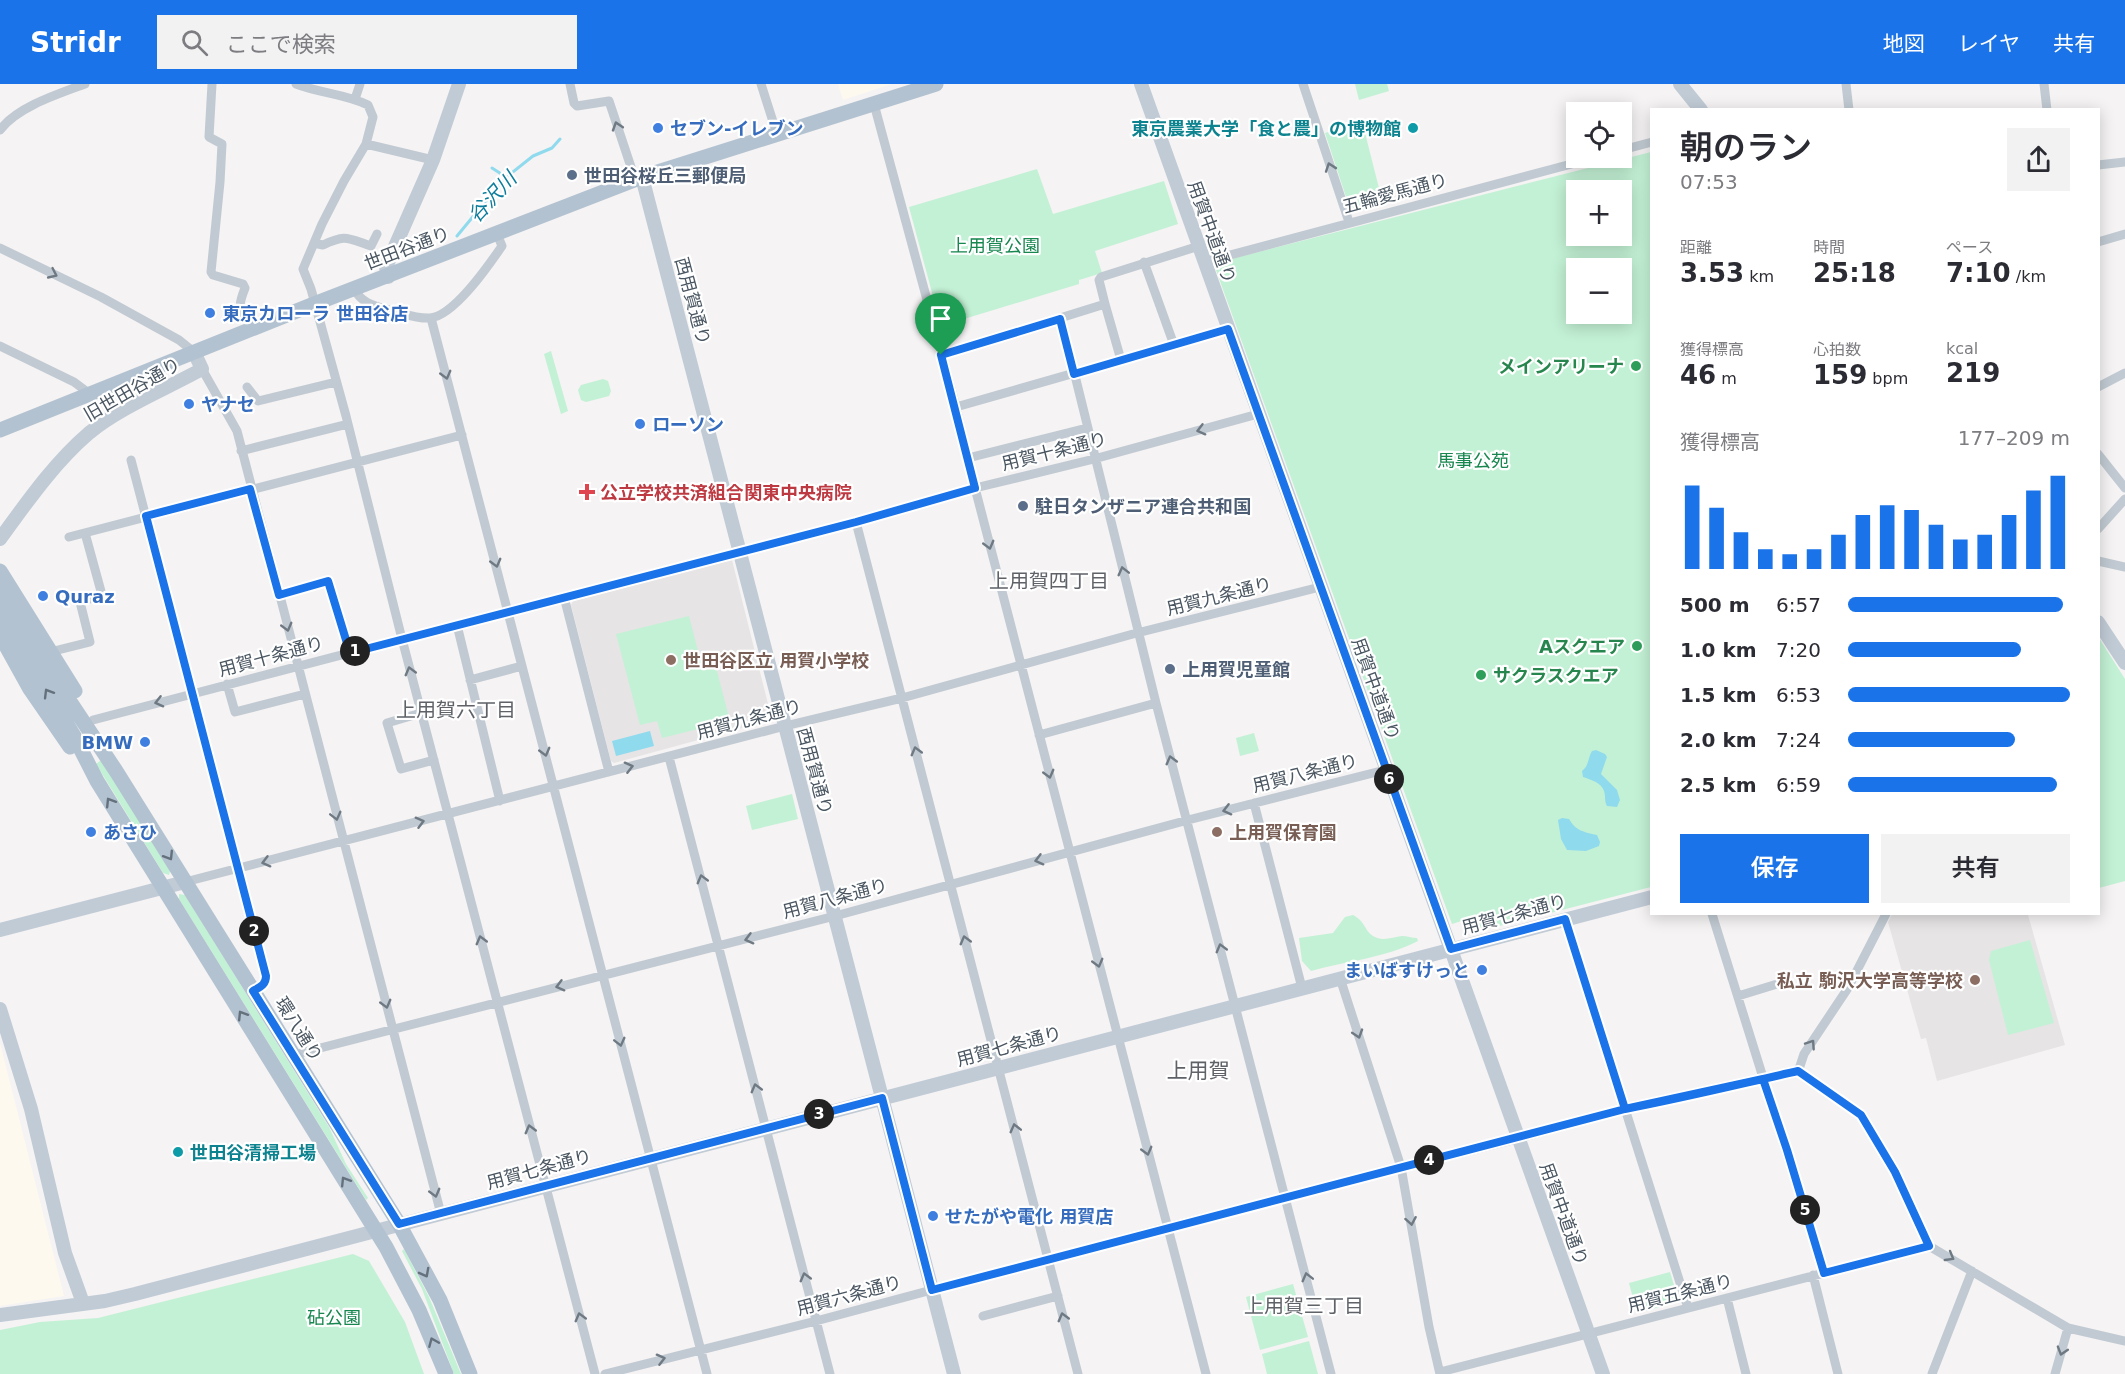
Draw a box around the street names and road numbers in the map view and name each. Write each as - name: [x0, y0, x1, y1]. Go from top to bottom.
- street label: 五輪愛馬通り: [1340, 169, 1450, 217]
- street label: 用賀中道通り: [1184, 178, 1240, 286]
- street label: 世田谷通り: [361, 222, 453, 274]
- street label: 西用賀通り: [671, 255, 715, 347]
- street label: 旧世田谷通り: [80, 353, 184, 425]
- street label: 用賀十条通り: [999, 428, 1109, 474]
- street label: 用賀九条通り: [1164, 573, 1274, 619]
- street label: 用賀十条通り: [216, 632, 326, 680]
- street label: 用賀中道通り: [1348, 635, 1404, 743]
- street label: 用賀九条通り: [694, 695, 804, 743]
- street label: 西用賀通り: [793, 725, 837, 817]
- street label: 用賀八条通り: [1250, 750, 1360, 796]
- street label: 用賀八条通り: [780, 874, 890, 922]
- street label: 用賀七条通り: [1459, 890, 1569, 938]
- street label: 環八通り: [271, 993, 327, 1065]
- street label: 用賀七条通り: [954, 1022, 1064, 1070]
- street label: 用賀七条通り: [484, 1145, 594, 1193]
- street label: 用賀中道通り: [1536, 1160, 1592, 1268]
- street label: 用賀五条通り: [1625, 1270, 1735, 1316]
- street label: 用賀六条通り: [794, 1271, 904, 1319]

